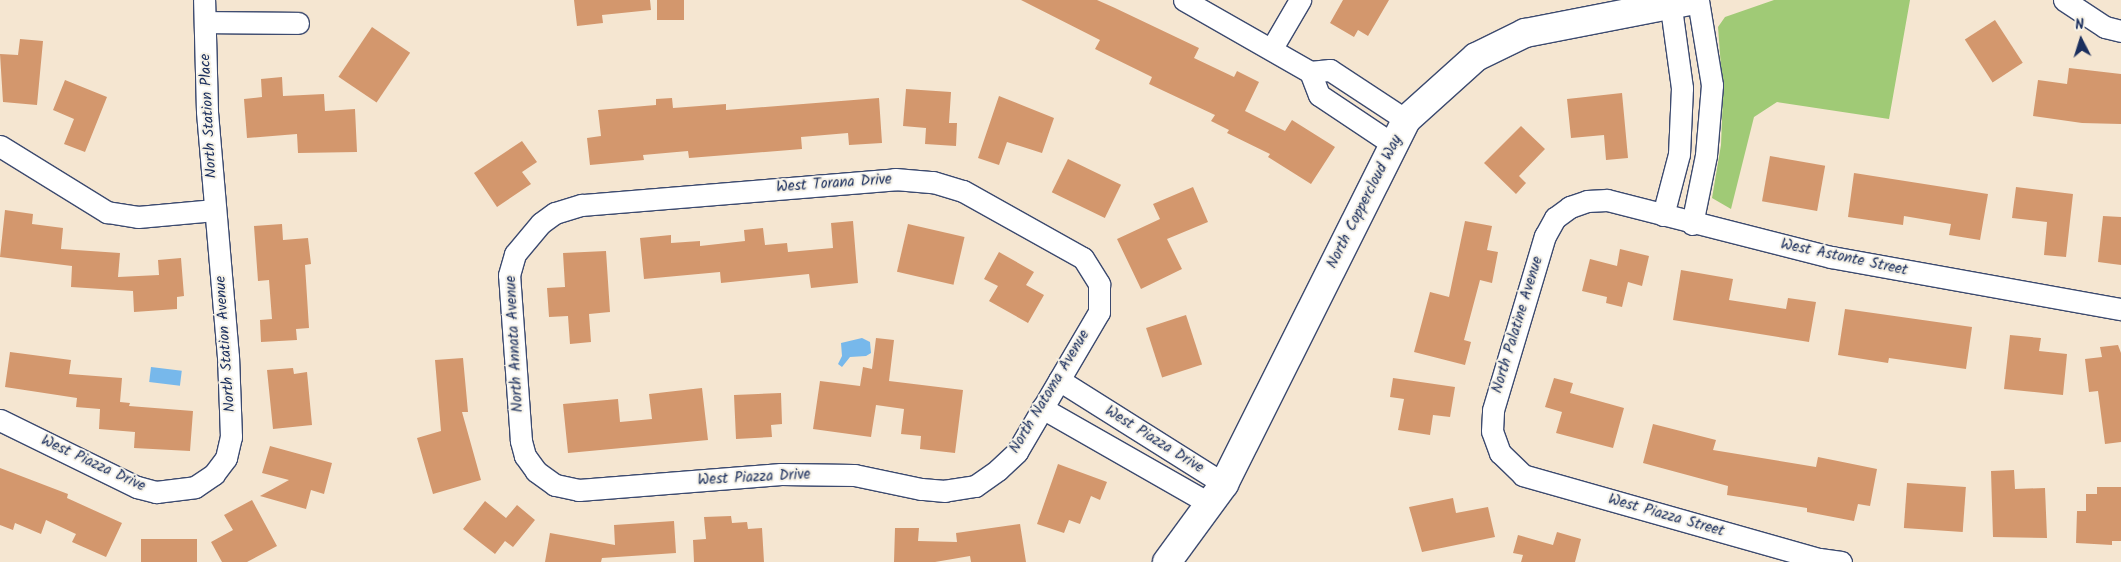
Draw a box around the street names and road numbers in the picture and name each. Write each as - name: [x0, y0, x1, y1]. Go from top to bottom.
- street label: North Station Place: [197, 53, 221, 179]
- street label: North Coppercloud Way: [1324, 132, 1406, 272]
- street label: West Torana Drive: [776, 171, 892, 197]
- street label: West Astonte Street: [1779, 236, 1909, 280]
- street label: North Palatine Avenue: [1489, 254, 1547, 396]
- street label: North Station Avenue: [212, 275, 240, 413]
- street label: North Annata Avenue: [502, 275, 528, 413]
- street label: North Natoma Avenue: [1006, 327, 1094, 457]
- street label: West Piazza Drive: [1101, 402, 1207, 478]
- street label: West Piazza Drive: [38, 432, 148, 496]
- street label: West Piazza Drive: [697, 466, 811, 490]
- street label: West Piazza Street: [1606, 491, 1726, 541]

